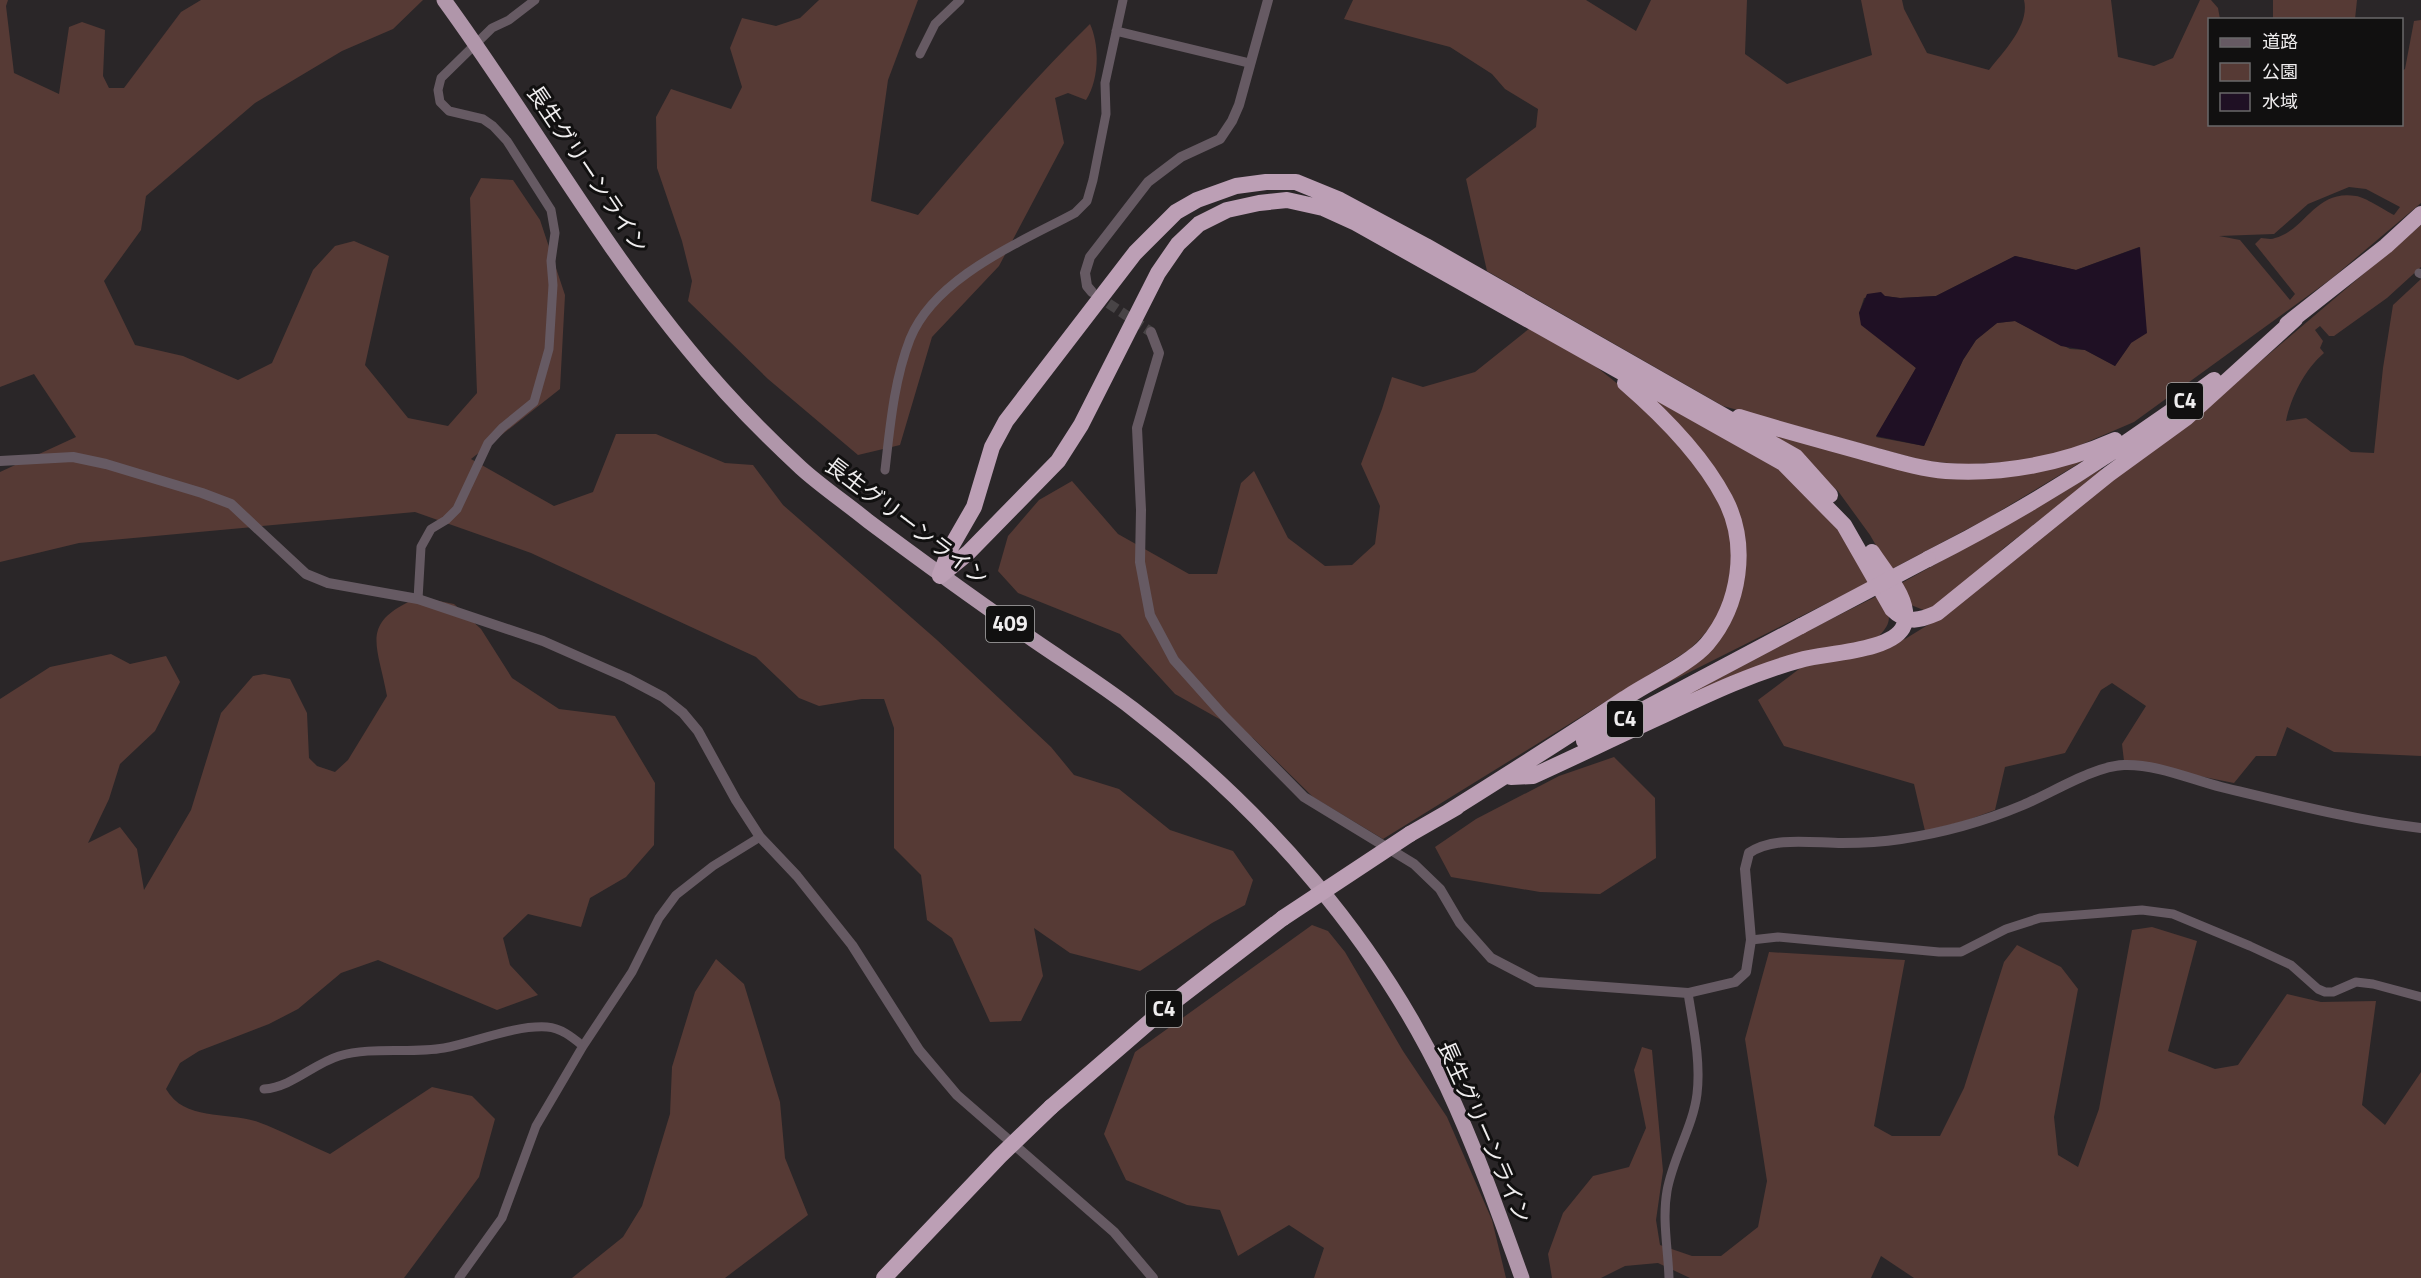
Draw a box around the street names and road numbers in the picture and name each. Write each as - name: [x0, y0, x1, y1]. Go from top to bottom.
- street label: 長生グリーンライン: [519, 78, 657, 260]
- road number: C4: [2167, 383, 2203, 419]
- street label: 長生グリーンライン: [818, 448, 996, 594]
- road number: 409: [986, 606, 1034, 642]
- road number: C4: [1607, 701, 1643, 737]
- road number: C4: [1146, 991, 1182, 1027]
- street label: 長生グリーンライン: [1429, 1035, 1541, 1229]

